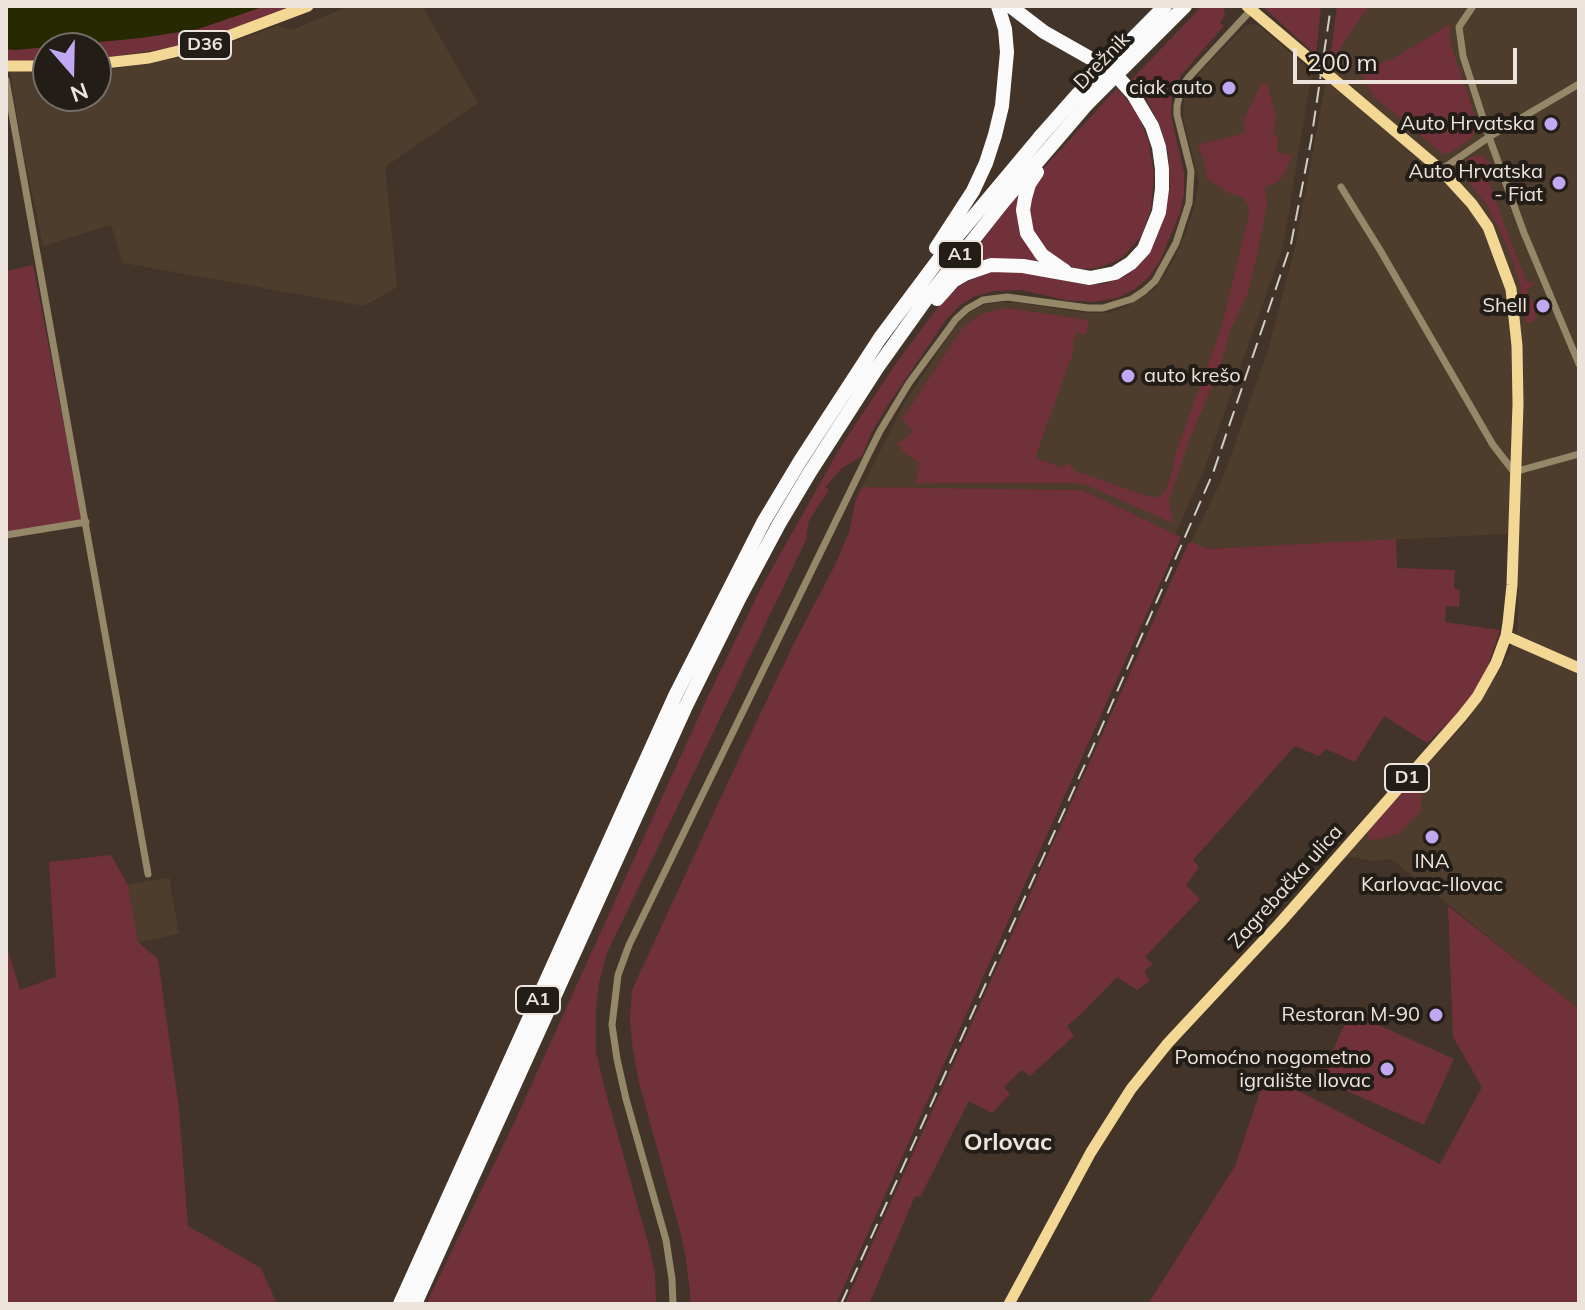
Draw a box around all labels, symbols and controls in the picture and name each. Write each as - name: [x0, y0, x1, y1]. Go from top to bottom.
- street label: Drežnik: [1069, 27, 1135, 95]
- road number: D36: [179, 31, 231, 59]
- north arrow: [32, 32, 112, 112]
- scale bar: [1297, 32, 1521, 82]
- text: 200 m: [1307, 47, 1378, 77]
- place label: ciak auto: [1129, 76, 1213, 100]
- text: N: [67, 77, 92, 109]
- marker: ciak auto: [1220, 79, 1238, 97]
- place label: Auto Hrvatska: [1401, 112, 1535, 136]
- marker: Auto Hrvatska: [1542, 115, 1560, 133]
- place label: Auto Hrvatska - Fiat: [1409, 160, 1543, 207]
- marker: Auto Hrvatska - Fiat: [1550, 174, 1568, 192]
- road number: A1: [938, 241, 982, 269]
- place label: Shell: [1482, 294, 1527, 318]
- marker: Shell: [1534, 297, 1552, 315]
- place label: auto krešo: [1144, 364, 1241, 388]
- marker: auto krešo: [1119, 367, 1137, 385]
- road number: D1: [1385, 764, 1429, 792]
- street label: Zagrebačka ulica: [1224, 820, 1348, 954]
- marker: INA Karlovac-Ilovac: [1423, 828, 1441, 846]
- place label: INA Karlovac-Ilovac: [1361, 850, 1503, 897]
- road number: A1: [516, 986, 560, 1014]
- place label: Restoran M-90: [1282, 1003, 1420, 1027]
- marker: Restoran M-90: [1427, 1006, 1445, 1024]
- place label: Pomoćno nogometno igralište Ilovac: [1175, 1046, 1371, 1093]
- marker: Pomoćno nogometno igralište Ilovac: [1378, 1060, 1396, 1078]
- district label: Orlovac: [964, 1129, 1052, 1157]

